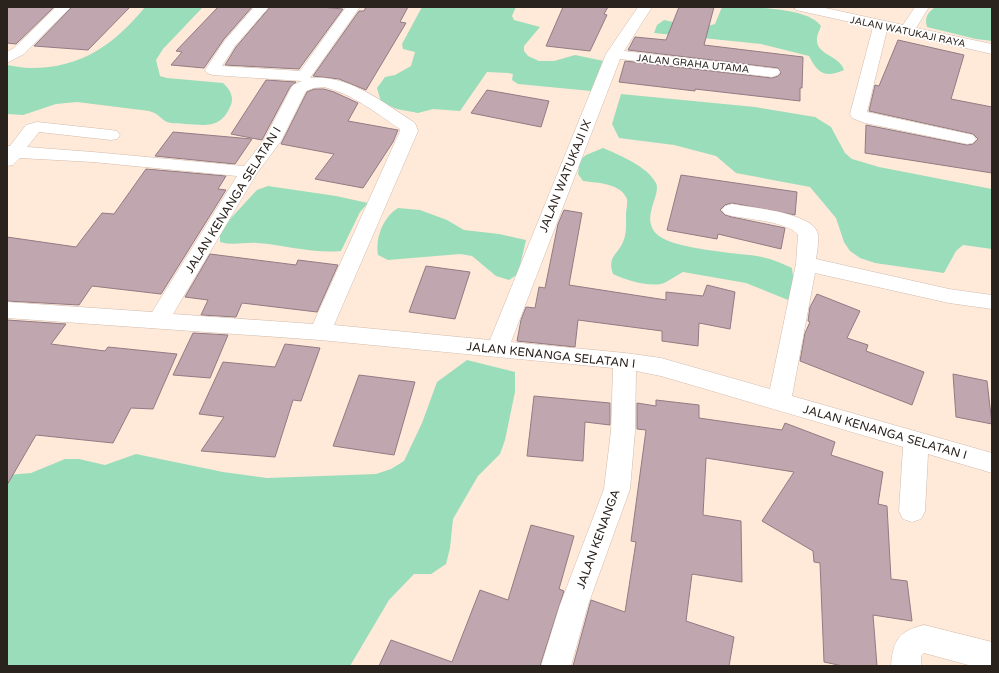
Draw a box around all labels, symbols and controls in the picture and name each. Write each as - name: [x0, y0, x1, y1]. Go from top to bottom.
- street label: JALAN WATUKAJI RAYA: [849, 14, 967, 50]
- street label: JALAN GRAHA UTAMA: [636, 52, 750, 76]
- street label: JALAN WATUKAJI IX: [536, 118, 594, 234]
- street label: JALAN KENANGA SELATAN I: [182, 124, 284, 276]
- street label: JALAN KENANGA SELATAN I: [466, 339, 636, 371]
- street label: JALAN KENANGA SELATAN I: [802, 402, 968, 462]
- street label: JALAN KENANGA: [573, 487, 623, 591]

